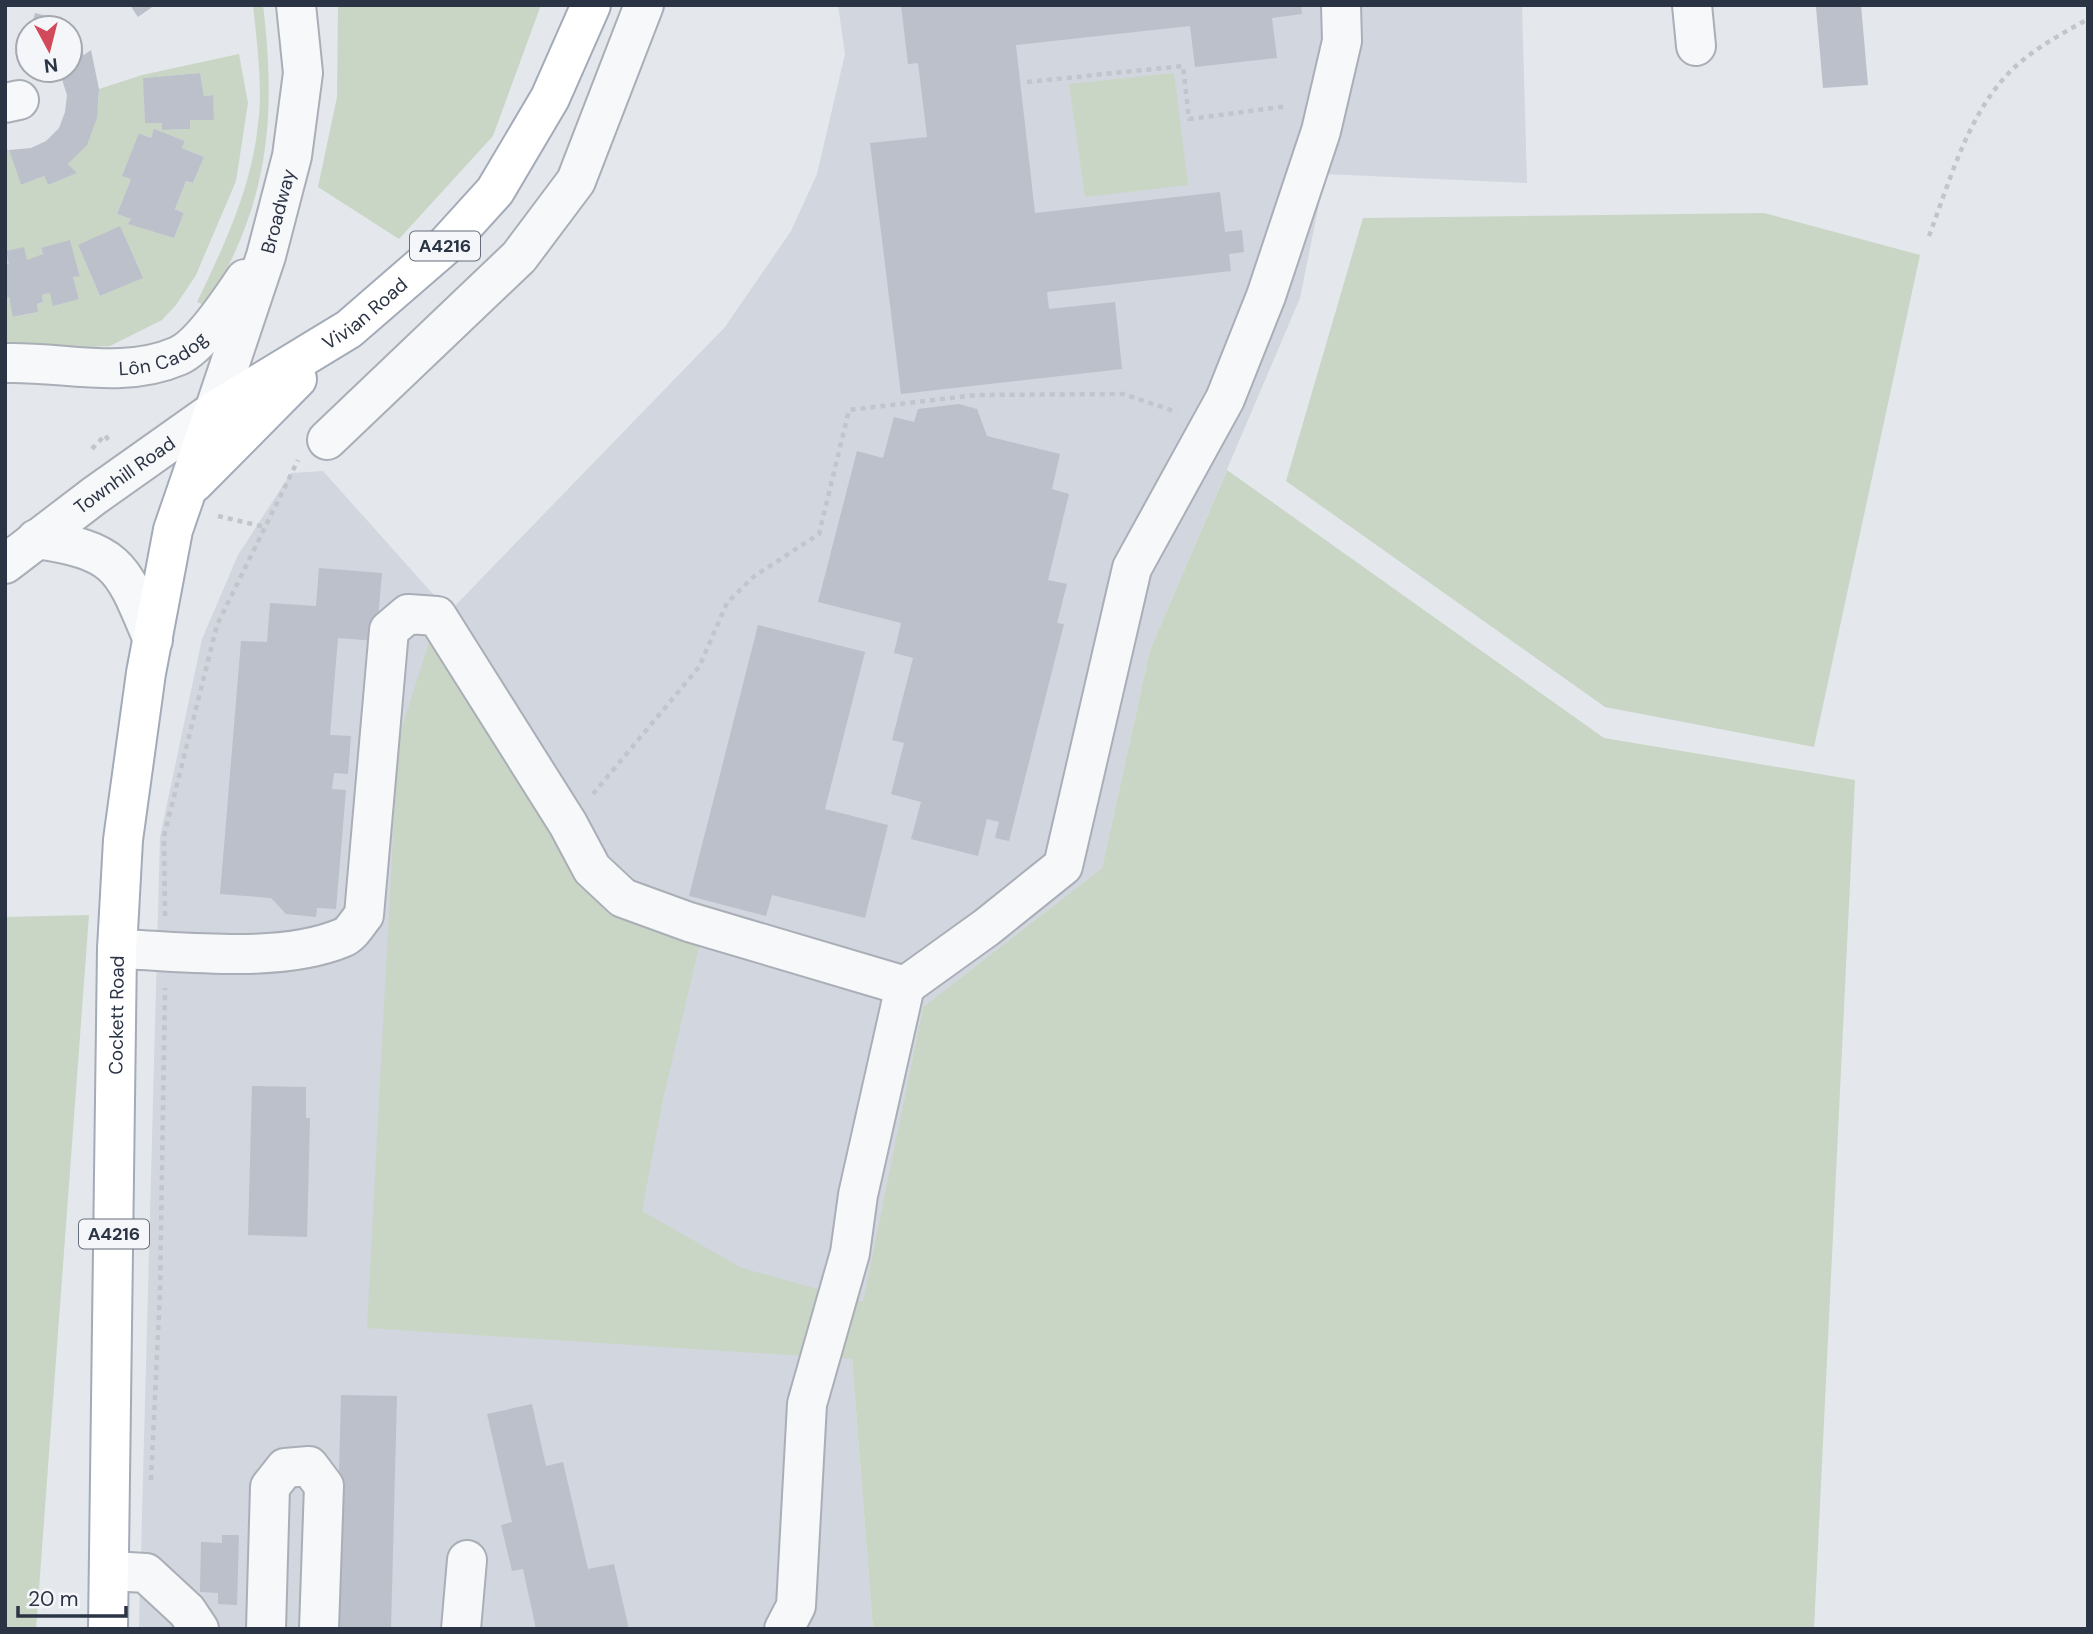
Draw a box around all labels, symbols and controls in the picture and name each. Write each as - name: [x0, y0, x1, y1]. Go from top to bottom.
- north arrow: [14, 14, 84, 84]
- text: N: [43, 52, 59, 79]
- street label: Broadway: [255, 166, 301, 256]
- road number: A4216: [410, 232, 480, 260]
- street label: Vivian Road: [317, 272, 412, 355]
- street label: Lôn Cadog: [118, 326, 213, 381]
- street label: Townhill Road: [69, 430, 180, 519]
- street label: Cockett Road: [103, 955, 129, 1075]
- road number: A4216: [79, 1219, 149, 1248]
- scale bar: [18, 1574, 126, 1618]
- text: 20 m: [28, 1585, 79, 1613]

